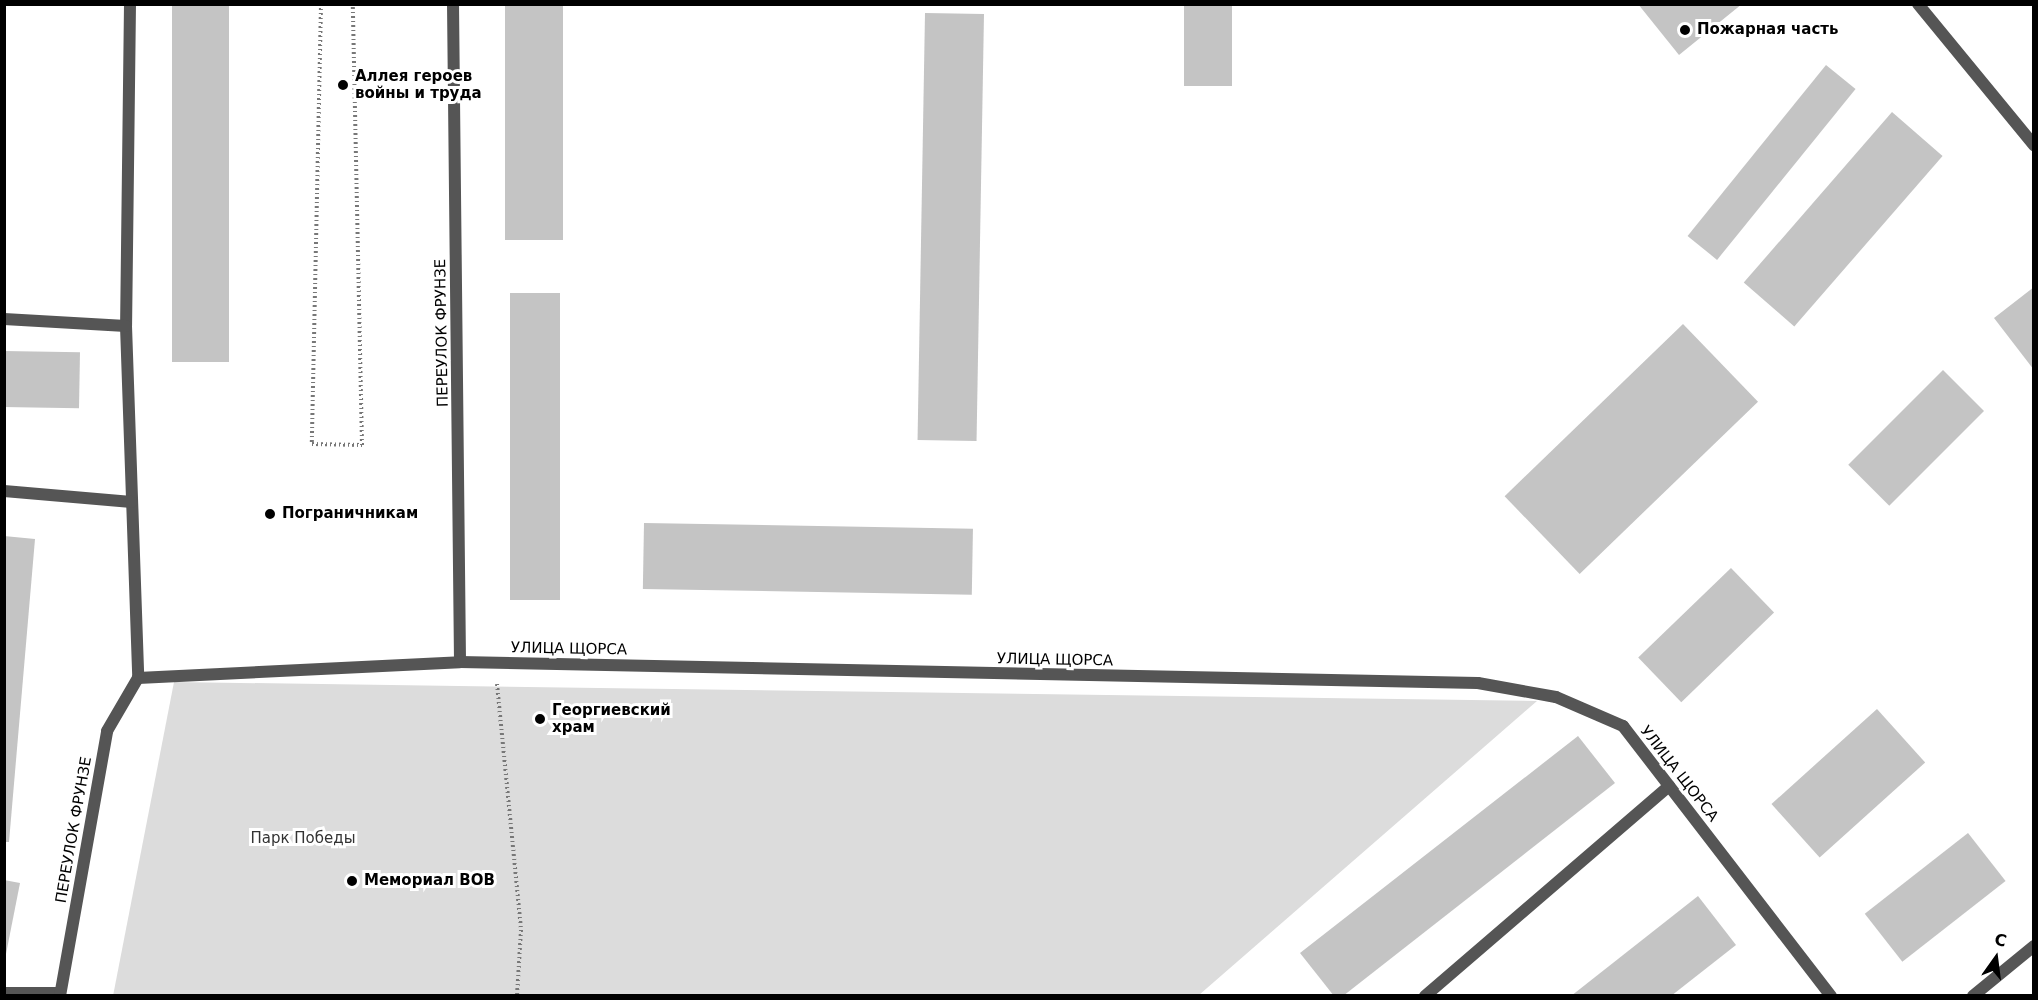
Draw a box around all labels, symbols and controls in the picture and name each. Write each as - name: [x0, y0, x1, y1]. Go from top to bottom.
- place label: Пожарная часть: [1697, 21, 1838, 39]
- marker: Пожарная часть: [1678, 23, 1692, 37]
- place label: Аллея героев войны и труда: [355, 67, 482, 102]
- marker: Аллея героев войны и труда: [336, 78, 350, 92]
- street label: ПЕРЕУЛОК ФРУНЗЕ: [432, 259, 452, 407]
- place label: Пограничникам: [282, 505, 418, 523]
- marker: Пограничникам: [263, 507, 277, 521]
- street label: УЛИЦА ЩОРСА: [511, 639, 627, 659]
- street label: УЛИЦА ЩОРСА: [997, 650, 1113, 670]
- place label: Георгиевский храм: [552, 701, 671, 736]
- marker: Георгиевский храм: [533, 712, 547, 726]
- street label: УЛИЦА ЩОРСА: [1636, 723, 1722, 825]
- street label: ПЕРЕУЛОК ФРУНЗЕ: [52, 755, 96, 905]
- park label: Парк Победы: [251, 830, 355, 848]
- place label: Мемориал ВОВ: [364, 872, 495, 890]
- marker: Мемориал ВОВ: [345, 874, 359, 888]
- north arrow: [1966, 928, 2026, 988]
- text: С: [1992, 929, 2008, 951]

